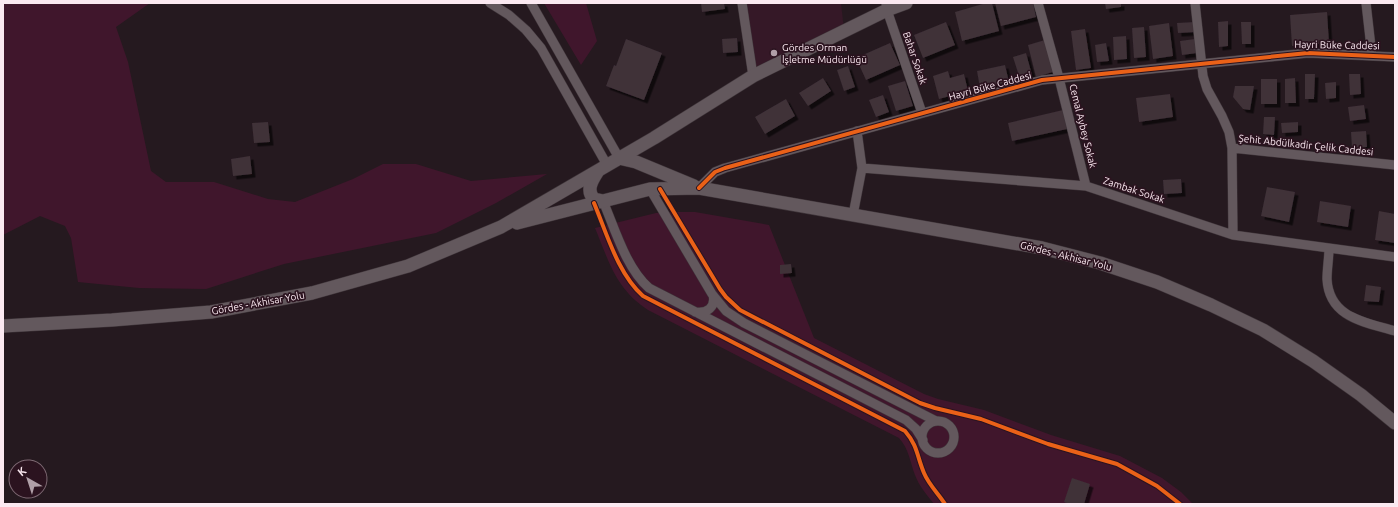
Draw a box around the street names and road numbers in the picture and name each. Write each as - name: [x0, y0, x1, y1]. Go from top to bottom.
- street label: Bahar Sokak: [901, 30, 929, 86]
- street label: Hayri Büke Caddesi: [1294, 39, 1380, 51]
- street label: Hayri Büke Caddesi: [947, 70, 1033, 102]
- street label: Cemal Aybey Sokak: [1067, 83, 1099, 169]
- street label: Şehit Abdülkadir Çelik Caddesi: [1238, 132, 1374, 158]
- street label: Zambak Sokak: [1102, 175, 1166, 205]
- street label: Gördes - Akhisar Yolu: [1019, 239, 1113, 273]
- street label: Gördes - Akhisar Yolu: [211, 289, 305, 317]

